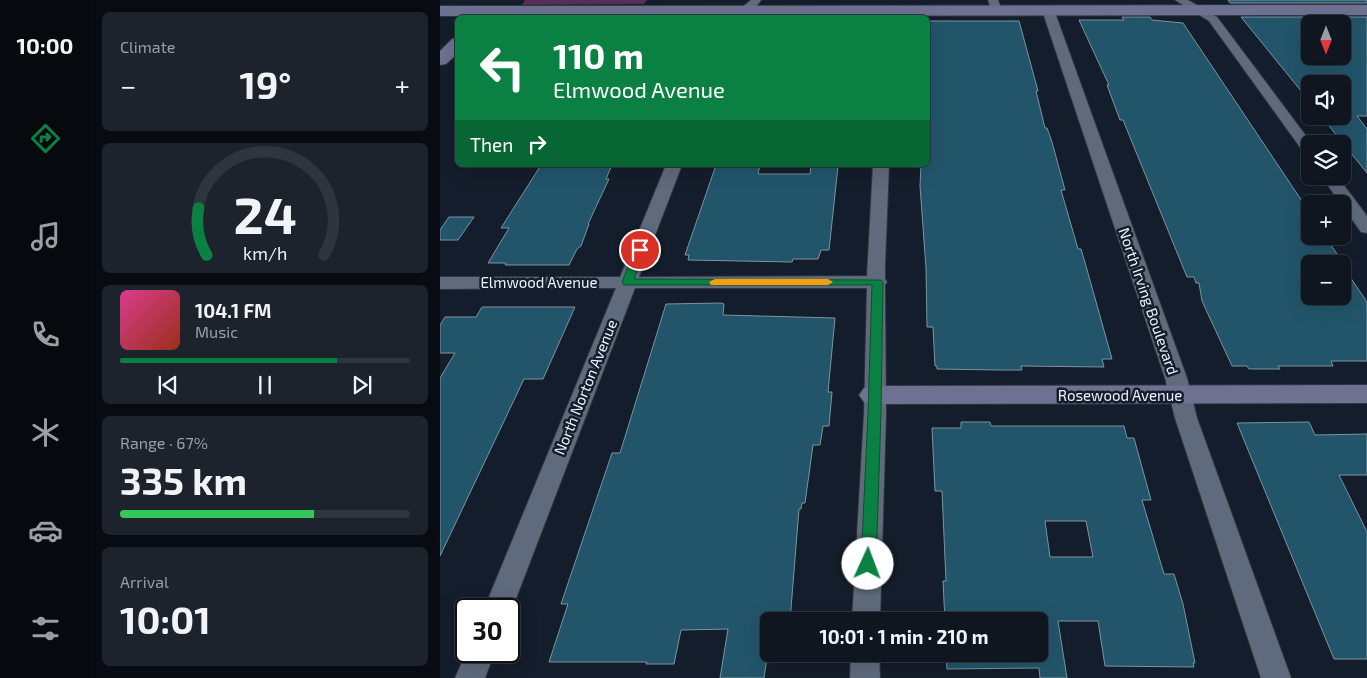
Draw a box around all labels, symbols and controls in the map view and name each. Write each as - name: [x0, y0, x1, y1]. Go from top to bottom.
- north arrow: [1301, 15, 1351, 65]
- map controls: [1301, 15, 1351, 305]
- text: 10:00: [17, 32, 73, 58]
- text: 110 m: [553, 34, 644, 76]
- icon: left: [470, 35, 535, 100]
- text: Climate: [120, 37, 175, 56]
- text: 19°: [240, 61, 291, 107]
- text: −: [120, 68, 136, 102]
- text: +: [395, 68, 410, 102]
- button: sound: [1301, 75, 1351, 125]
- text: Elmwood Avenue: [553, 76, 725, 102]
- icon: directions: [28, 121, 63, 156]
- icon: right: [523, 130, 551, 158]
- text: Then: [470, 133, 513, 156]
- button: layers: [1301, 135, 1351, 185]
- text: 24: [233, 182, 297, 244]
- button: +: [1301, 195, 1351, 245]
- icon: music: [28, 219, 63, 254]
- street label: North Irving Boulevard: [1115, 225, 1183, 377]
- pin: [619, 229, 661, 271]
- icon: arrive: [626, 236, 654, 264]
- text: km/h: [243, 242, 287, 264]
- button: −: [1301, 255, 1351, 305]
- street label: Elmwood Avenue: [480, 273, 598, 291]
- text: 104.1 FM: [195, 299, 271, 322]
- icon: phone: [28, 317, 63, 352]
- street label: North Norton Avenue: [550, 317, 620, 457]
- text: Music: [195, 322, 238, 341]
- icon: previous: [154, 371, 182, 399]
- icon: pause: [251, 371, 279, 399]
- icon: next: [348, 371, 376, 399]
- street label: Rosewood Avenue: [1058, 386, 1182, 404]
- icon: climate: [28, 415, 63, 450]
- text: Range · 67%: [120, 433, 208, 452]
- text: 335 km: [120, 457, 247, 503]
- icon: car: [28, 513, 63, 548]
- position arrow: [841, 537, 893, 589]
- text: Arrival: [120, 572, 169, 591]
- text: 10:01: [120, 596, 211, 642]
- speed limit sign: 30: [455, 598, 520, 663]
- icon: filters: [28, 611, 63, 646]
- text: 10:01 · 1 min · 210 m: [819, 625, 989, 648]

